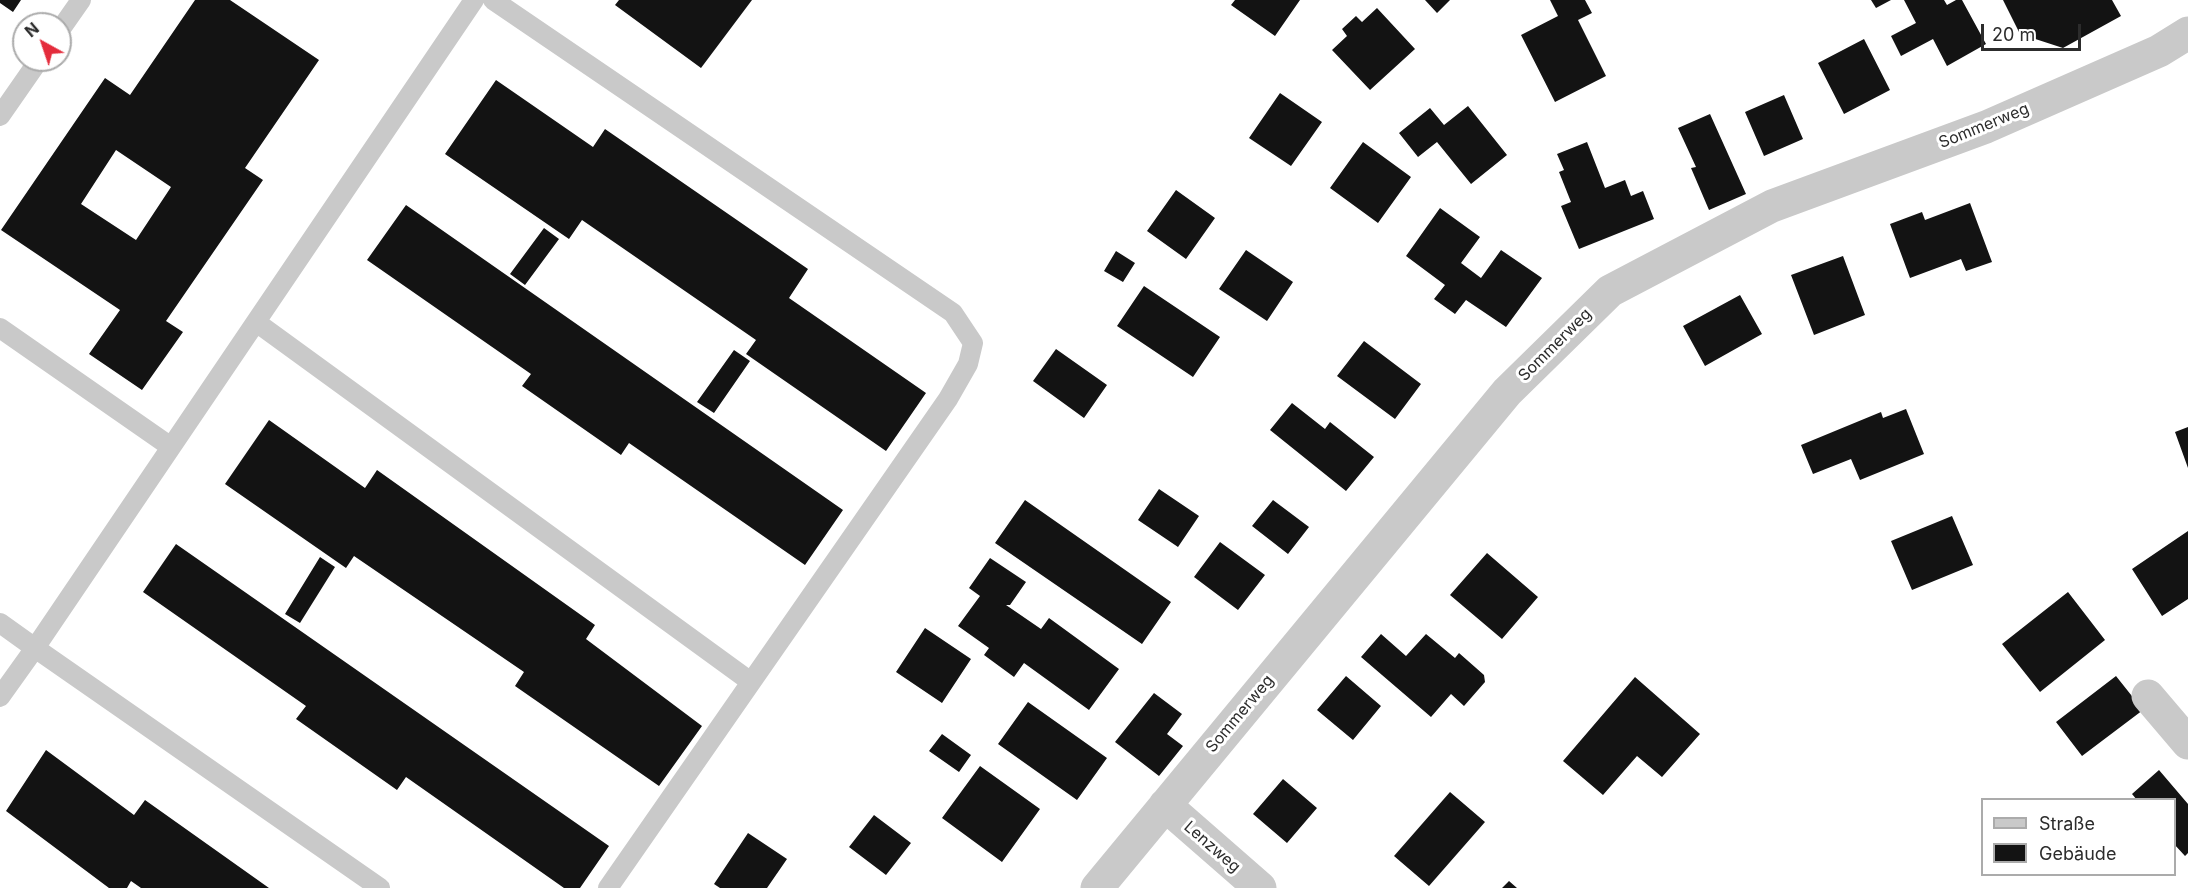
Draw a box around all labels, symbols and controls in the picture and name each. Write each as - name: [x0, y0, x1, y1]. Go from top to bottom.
- north arrow: [12, 12, 72, 72]
- scale bar: [1984, 12, 2084, 50]
- text: N: [21, 18, 43, 41]
- text: 20 m: [1992, 24, 2035, 45]
- street label: Sommerweg: [1936, 99, 2032, 153]
- street label: Sommerweg: [1515, 305, 1595, 385]
- street label: Sommerweg: [1202, 671, 1278, 757]
- legend: [1981, 798, 2176, 876]
- text: Straße: [2039, 813, 2095, 834]
- street label: Lenzweg: [1180, 817, 1244, 877]
- text: Gebäude: [2039, 843, 2116, 864]

